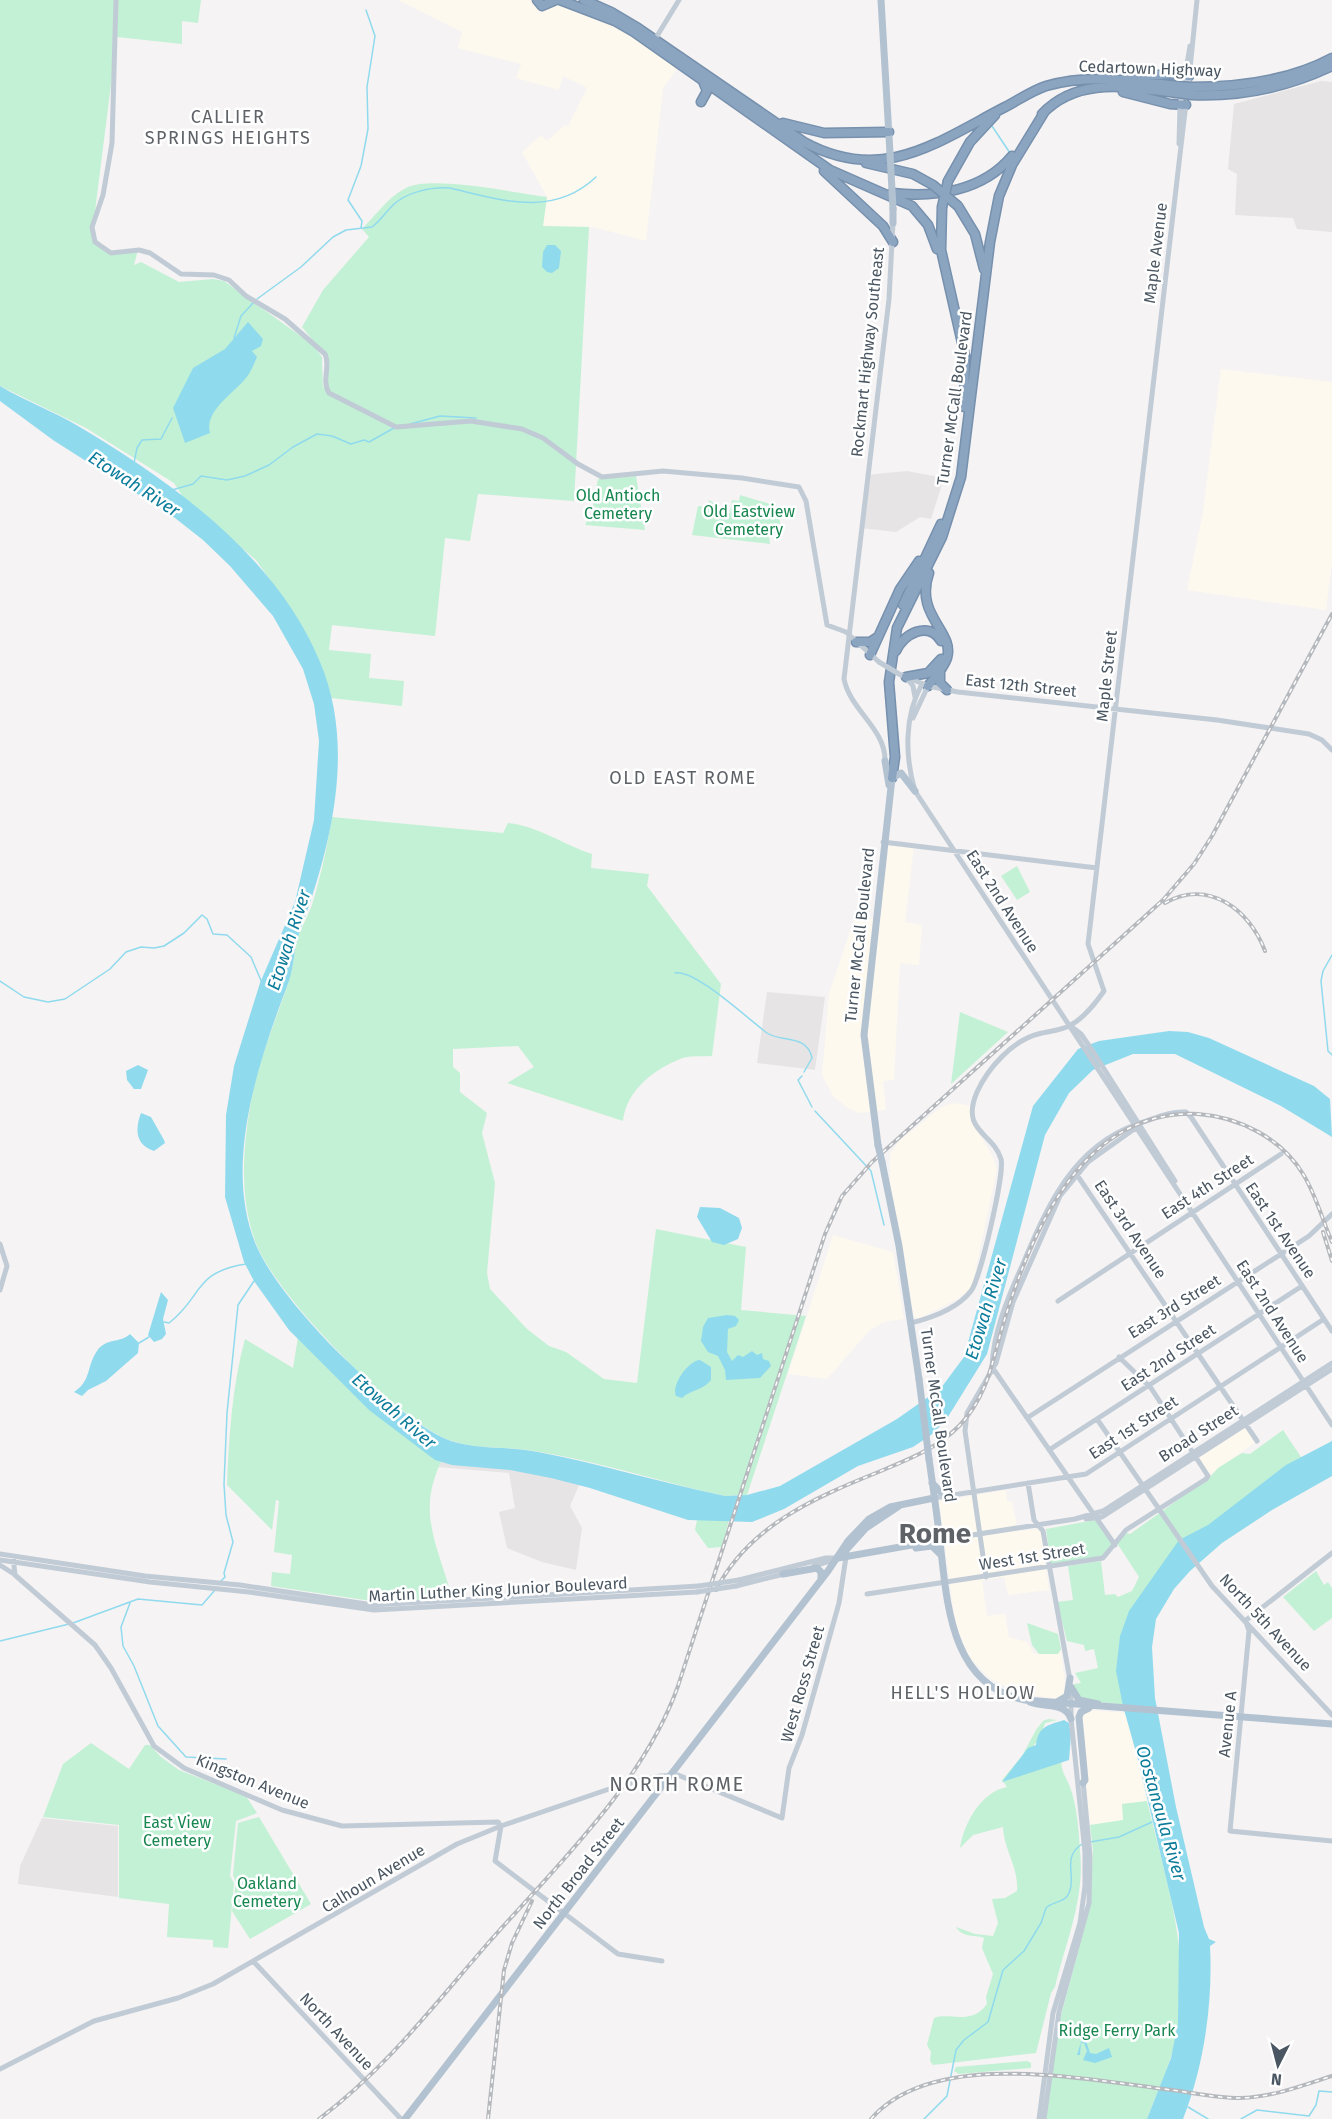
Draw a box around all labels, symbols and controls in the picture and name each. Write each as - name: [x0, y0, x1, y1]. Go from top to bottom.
- street label: Cedartown Highway: [1078, 57, 1222, 80]
- district label: CALLIER SPRINGS HEIGHTS: [145, 106, 311, 149]
- street label: Maple Avenue: [1140, 202, 1171, 305]
- street label: Rockmart Highway Southeast: [847, 246, 888, 458]
- street label: Turner McCall Boulevard: [933, 310, 976, 486]
- water label: Etowah River: [84, 446, 185, 522]
- park label: Old Antioch Cemetery: [576, 486, 660, 523]
- park label: Old Eastview Cemetery: [703, 502, 796, 539]
- street label: Maple Street: [1092, 629, 1121, 723]
- street label: East 12th Street: [964, 670, 1078, 701]
- district label: OLD EAST ROME: [609, 767, 757, 789]
- street label: East 2nd Avenue: [962, 846, 1043, 956]
- street label: Turner McCall Boulevard: [841, 847, 878, 1024]
- water label: Etowah River: [262, 886, 316, 993]
- street label: East 4th Street: [1158, 1150, 1257, 1223]
- street label: East 3rd Avenue: [1091, 1176, 1171, 1282]
- street label: East 1st Avenue: [1241, 1179, 1320, 1282]
- water label: Etowah River: [960, 1255, 1012, 1362]
- street label: East 2nd Avenue: [1232, 1256, 1313, 1366]
- street label: East 3rd Street: [1125, 1270, 1224, 1342]
- street label: East 2nd Street: [1117, 1320, 1219, 1395]
- street label: Turner McCall Boulevard: [917, 1327, 960, 1503]
- water label: Etowah River: [347, 1368, 442, 1454]
- street label: East 1st Street: [1085, 1391, 1181, 1463]
- street label: Broad Street: [1155, 1401, 1242, 1466]
- district label: Rome: [899, 1517, 971, 1550]
- street label: West 1st Street: [978, 1539, 1087, 1574]
- street label: North 5th Avenue: [1216, 1570, 1316, 1675]
- street label: Martin Luther King Junior Boulevard: [368, 1573, 628, 1606]
- street label: West Ross Street: [777, 1623, 828, 1745]
- district label: HELL'S HOLLOW: [890, 1682, 1036, 1704]
- street label: Avenue A: [1215, 1689, 1241, 1758]
- water label: Oostanaula River: [1131, 1743, 1191, 1884]
- street label: Kingston Avenue: [193, 1750, 312, 1813]
- district label: NORTH ROME: [609, 1772, 745, 1796]
- park label: East View Cemetery: [143, 1813, 212, 1850]
- street label: North Broad Street: [529, 1814, 628, 1933]
- street label: Calhoun Avenue: [318, 1840, 428, 1917]
- park label: Oakland Cemetery: [233, 1874, 301, 1911]
- street label: North Avenue: [296, 1989, 377, 2074]
- park label: Ridge Ferry Park: [1059, 2021, 1176, 2040]
- north arrow: [1248, 2035, 1308, 2095]
- text: N: [1270, 2069, 1283, 2089]

